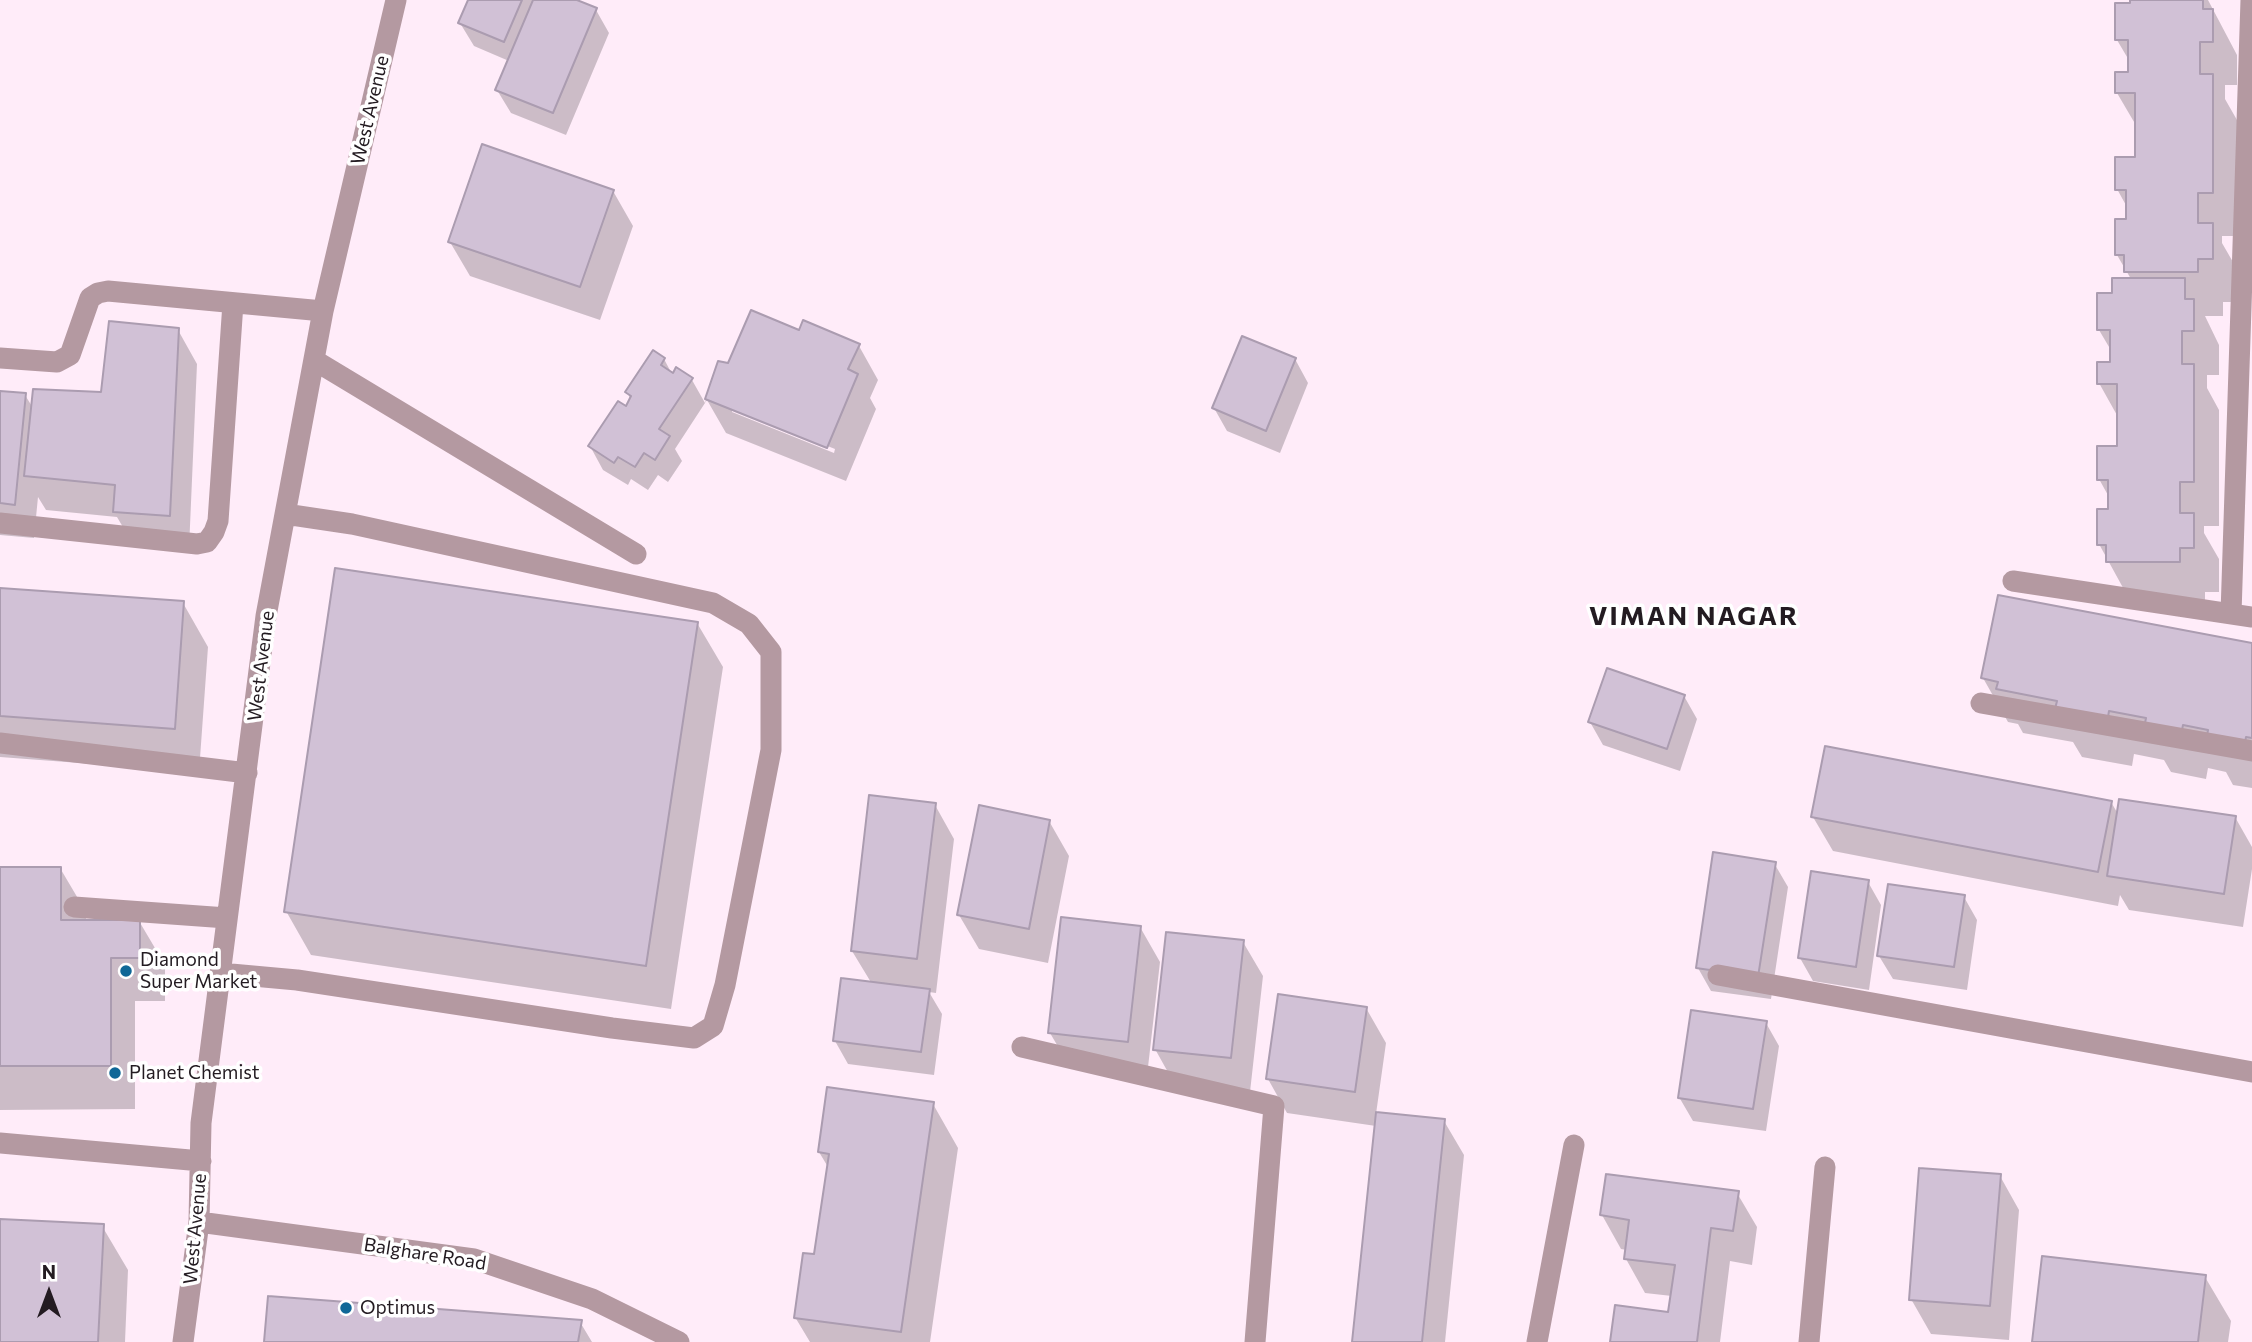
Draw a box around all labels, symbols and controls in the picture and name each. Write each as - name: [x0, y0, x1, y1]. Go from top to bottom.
- street label: West Avenue: [346, 53, 394, 167]
- district label: VIMAN NAGAR: [1590, 600, 1798, 632]
- street label: West Avenue: [243, 609, 279, 723]
- place label: Diamond Super Market: [140, 949, 257, 993]
- marker: Diamond Super Market: [118, 963, 134, 979]
- place label: Planet Chemist: [129, 1062, 260, 1084]
- marker: Planet Chemist: [107, 1065, 123, 1081]
- street label: West Avenue: [179, 1173, 211, 1285]
- street label: Balghare Road: [362, 1233, 488, 1275]
- north arrow: [14, 1258, 84, 1328]
- text: N: [42, 1260, 56, 1283]
- place label: Optimus: [360, 1297, 435, 1319]
- marker: Optimus: [338, 1300, 354, 1316]

